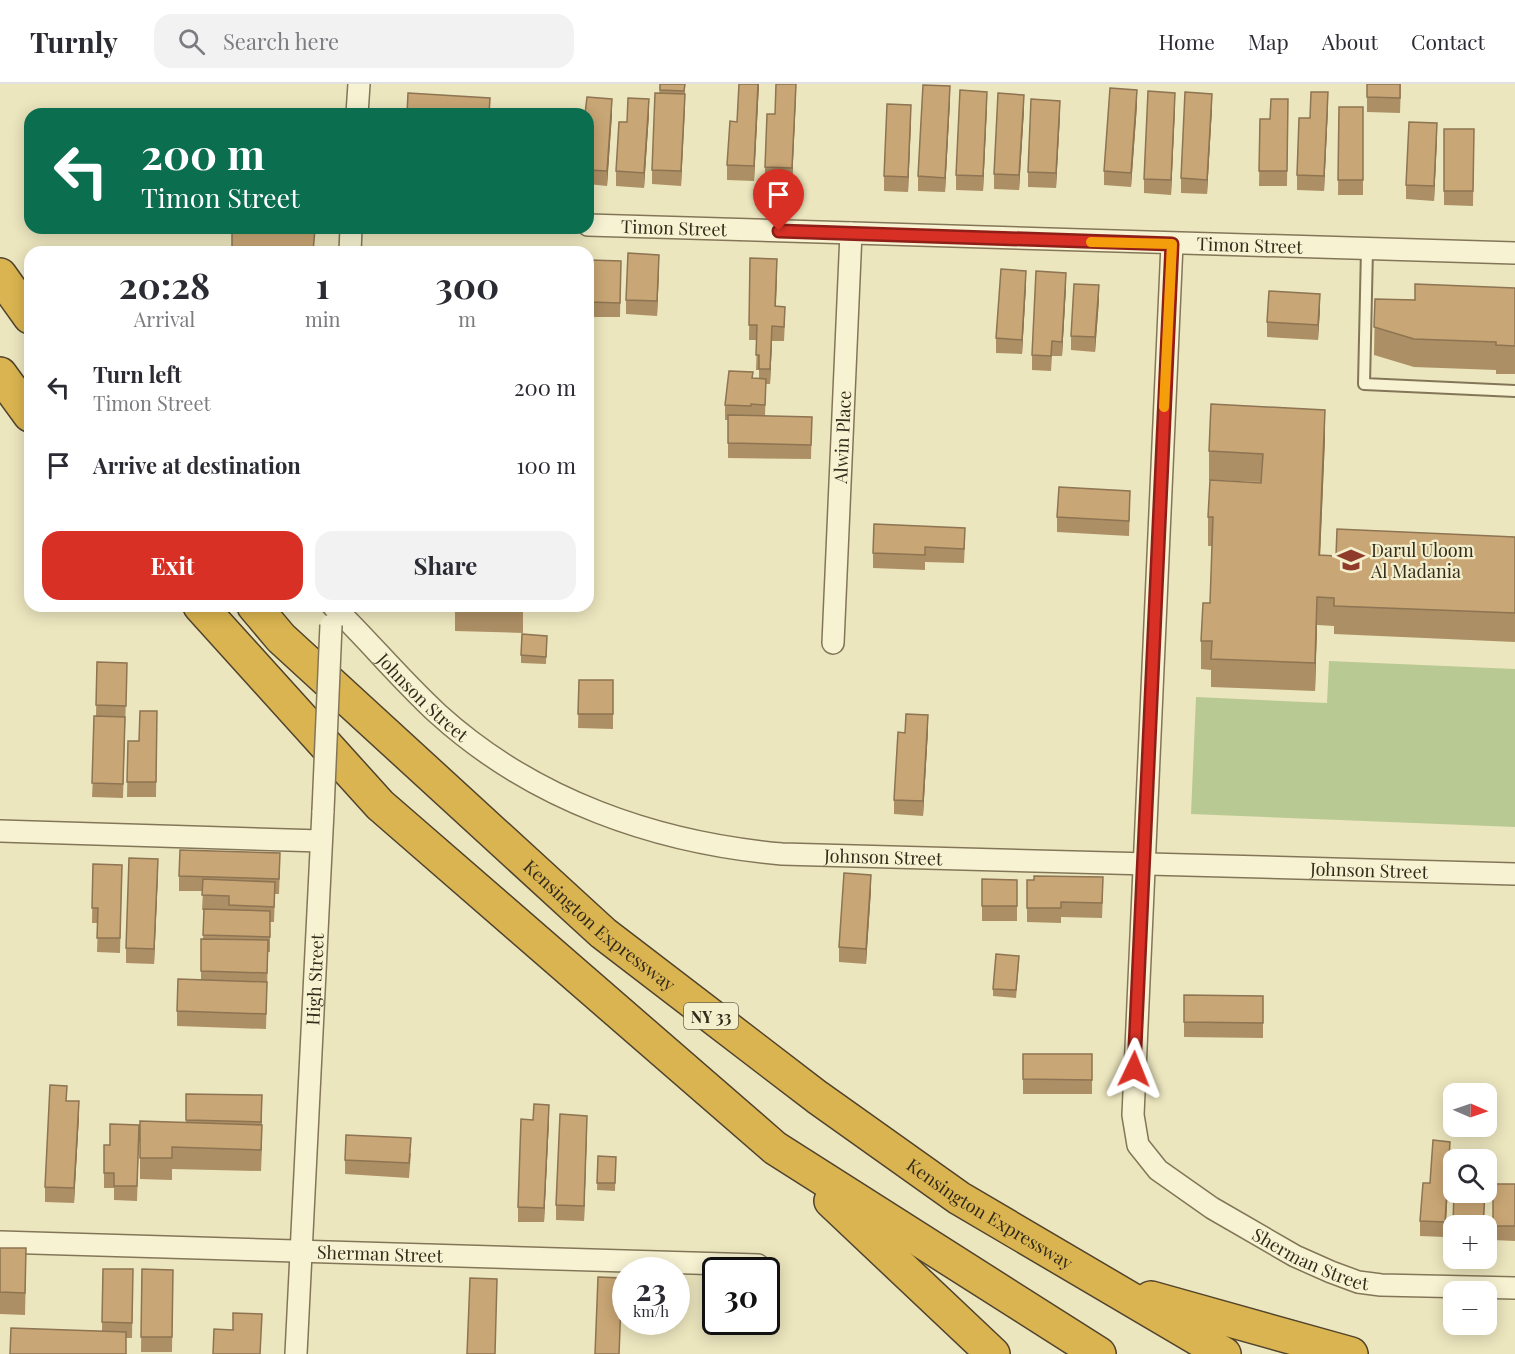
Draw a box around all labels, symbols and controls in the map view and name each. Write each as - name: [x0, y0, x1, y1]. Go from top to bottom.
- search box: [154, 14, 574, 68]
- text: Turnly: [30, 23, 118, 60]
- icon: search: [175, 25, 208, 58]
- text: Search here: [223, 26, 339, 56]
- text: Home: [1159, 27, 1215, 55]
- text: Map: [1248, 27, 1289, 55]
- text: About: [1322, 27, 1378, 55]
- text: Contact: [1411, 27, 1485, 55]
- text: 200 m: [141, 125, 265, 181]
- icon: left: [42, 132, 120, 210]
- pin: [753, 169, 804, 231]
- icon: arrive: [762, 178, 795, 211]
- text: Timon Street: [141, 179, 300, 215]
- street label: Timon Street: [621, 214, 728, 241]
- street label: Timon Street: [1196, 231, 1304, 259]
- text: 20:28: [119, 260, 210, 308]
- text: 1: [316, 260, 330, 308]
- text: 300: [435, 260, 499, 308]
- text: Arrival: [134, 305, 195, 332]
- text: min: [305, 305, 341, 332]
- text: m: [458, 305, 476, 332]
- text: Turn left: [93, 359, 182, 389]
- icon: left: [42, 371, 75, 404]
- text: 200 m: [514, 372, 576, 402]
- text: Timon Street: [93, 389, 211, 416]
- street label: Alwin Place: [828, 390, 856, 485]
- icon: arrive: [42, 449, 75, 482]
- text: Arrive at destination: [93, 450, 301, 480]
- text: 100 m: [516, 450, 576, 480]
- button: Exit: [42, 531, 303, 600]
- button: Share: [315, 531, 576, 600]
- place label: Darul Uloom Al Madania: [1370, 538, 1474, 583]
- school or university icon: Darul Uloom Al Madania: [1336, 545, 1366, 575]
- street label: Johnson Street: [371, 647, 474, 747]
- street label: Johnson Street: [823, 843, 943, 870]
- street label: Kensington Expressway: [519, 854, 680, 996]
- street label: Johnson Street: [1309, 856, 1429, 884]
- street label: High Street: [300, 932, 329, 1026]
- road number: NY 33: [684, 1003, 738, 1029]
- position arrow: [1102, 1037, 1166, 1101]
- north arrow: [1443, 1083, 1497, 1137]
- map controls: [1443, 1083, 1497, 1335]
- button: search: [1443, 1149, 1497, 1203]
- street label: Kensington Expressway: [902, 1153, 1078, 1275]
- button: +: [1443, 1215, 1497, 1269]
- street label: Sherman Street: [1248, 1222, 1371, 1295]
- street label: Sherman Street: [316, 1240, 444, 1267]
- speed limit sign: 30: [702, 1257, 780, 1335]
- text: 23: [636, 1269, 666, 1309]
- button: −: [1443, 1281, 1497, 1335]
- text: km/h: [633, 1301, 669, 1321]

